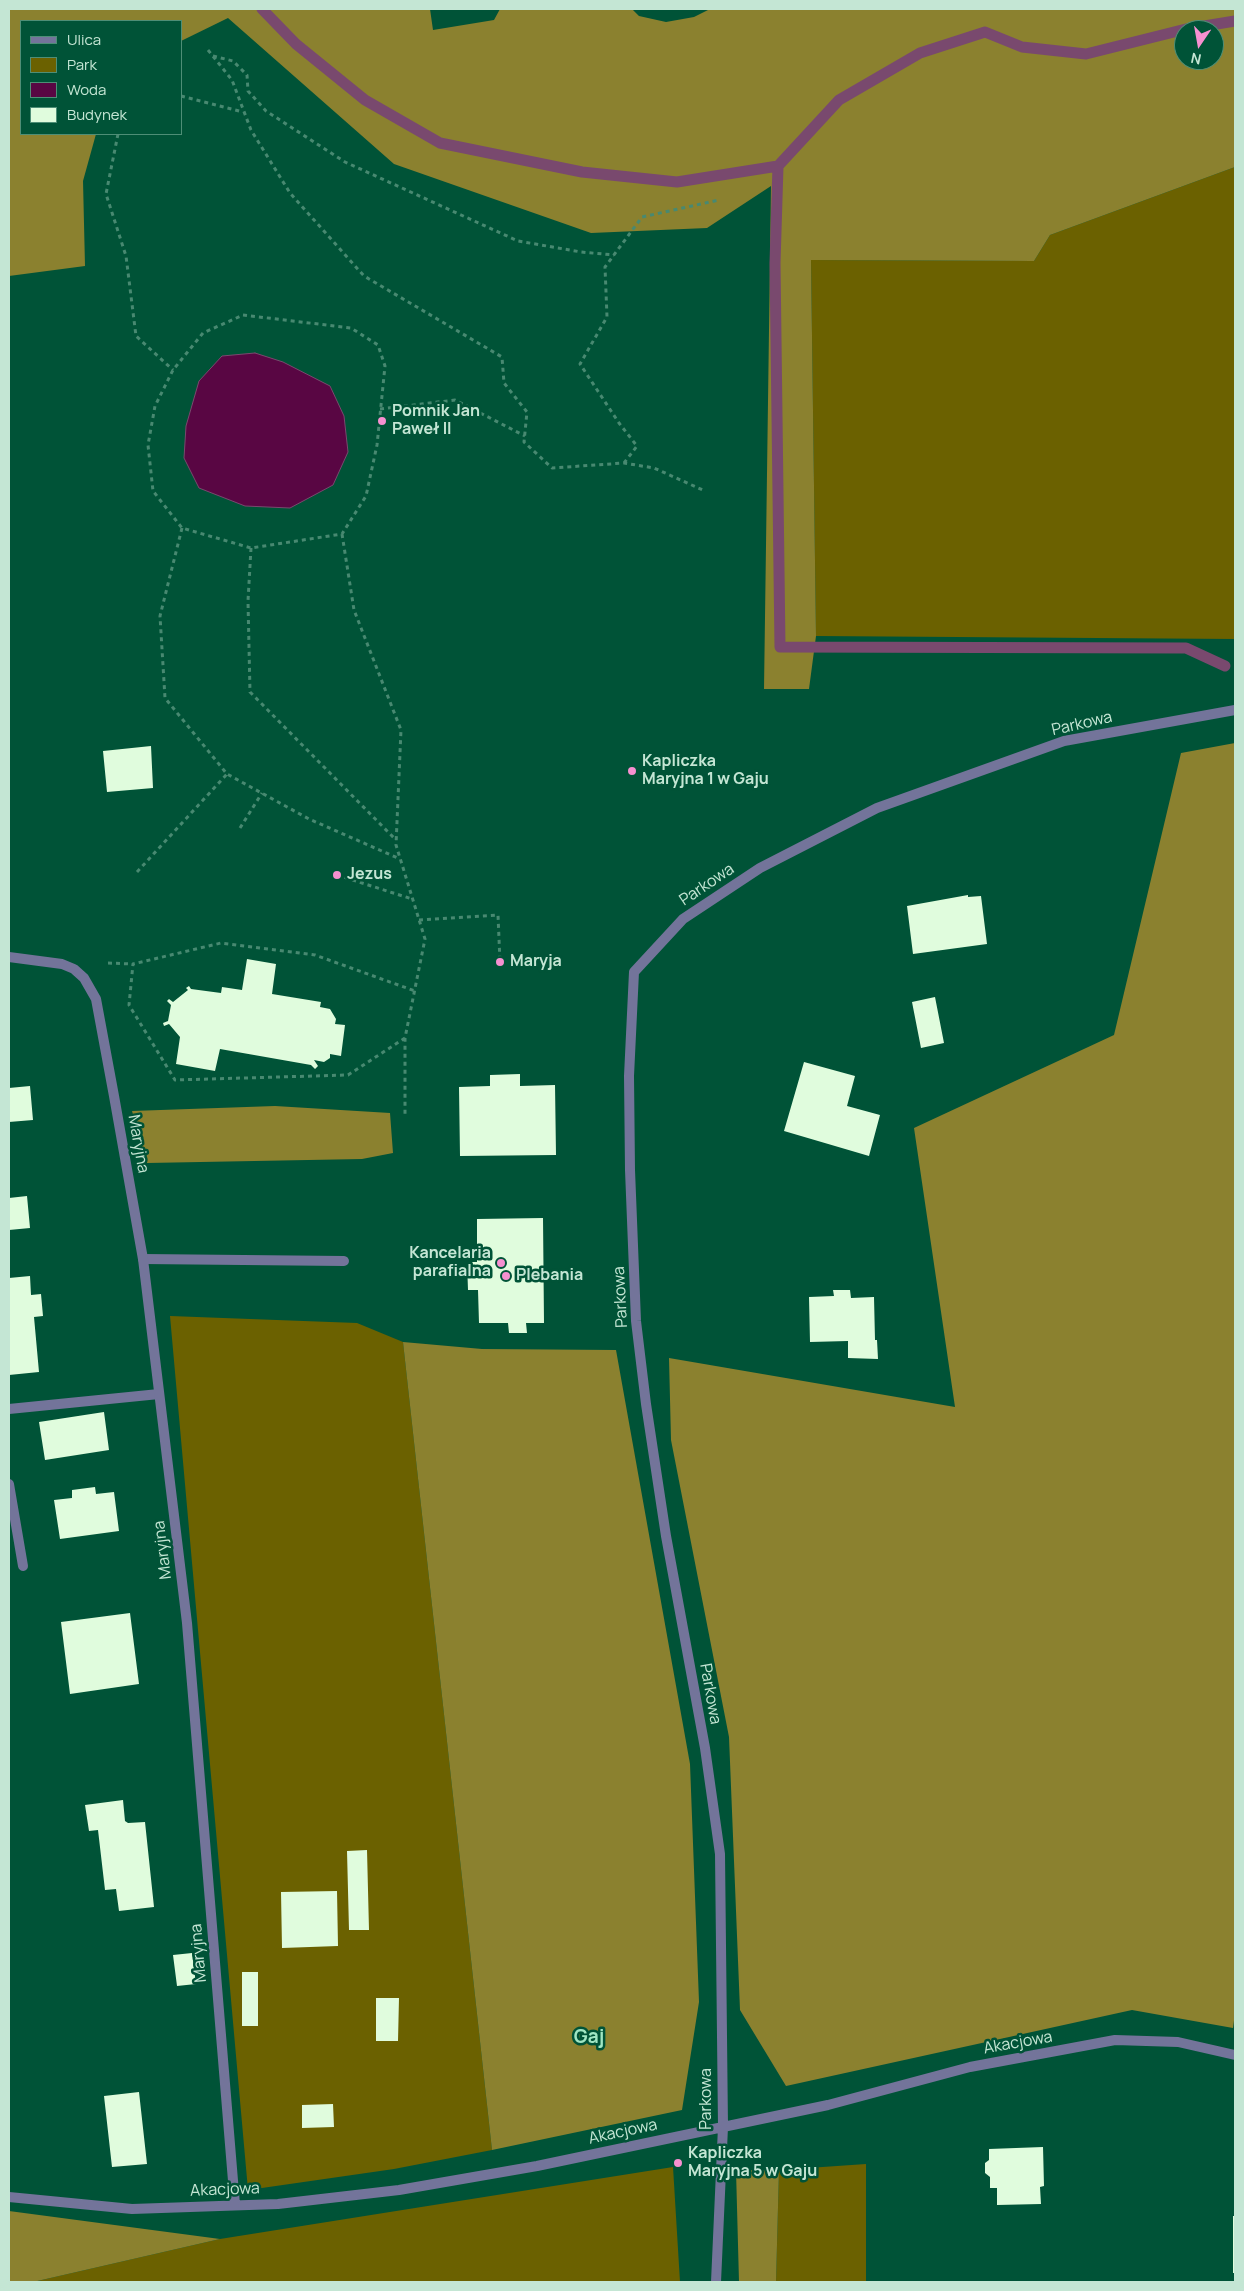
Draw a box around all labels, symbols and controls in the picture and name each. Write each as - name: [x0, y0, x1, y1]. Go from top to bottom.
- legend: [20, 20, 182, 135]
- north arrow: [1174, 20, 1224, 70]
- text: Ulica: [67, 29, 101, 50]
- text: N: [1189, 49, 1203, 70]
- text: Park: [67, 54, 97, 75]
- text: Woda: [67, 79, 106, 100]
- text: Budynek: [67, 104, 127, 125]
- place label: Pomnik Jan Paweł II: [392, 402, 480, 440]
- marker: Pomnik Jan Paweł II: [376, 415, 388, 427]
- street label: Parkowa: [1050, 708, 1114, 740]
- place label: Kapliczka Maryjna 1 w Gaju: [642, 752, 769, 790]
- marker: Kapliczka Maryjna 1 w Gaju: [626, 765, 638, 777]
- street label: Parkowa: [676, 860, 738, 910]
- place label: Jezus: [347, 865, 392, 885]
- marker: Jezus: [331, 869, 343, 881]
- place label: Maryja: [510, 952, 562, 972]
- marker: Maryja: [494, 956, 506, 968]
- street label: Maryjna: [123, 1113, 153, 1175]
- place label: Kancelaria parafialna: [409, 1244, 491, 1282]
- marker: Kancelaria parafialna: [495, 1257, 507, 1269]
- place label: Plebania: [516, 1266, 583, 1286]
- street label: Parkowa: [610, 1266, 632, 1328]
- marker: Plebania: [500, 1270, 512, 1282]
- street label: Maryjna: [150, 1520, 176, 1580]
- street label: Parkowa: [695, 1662, 725, 1726]
- street label: Maryjna: [187, 1923, 211, 1983]
- district label: Gaj: [574, 2027, 604, 2049]
- street label: Akacjowa: [982, 2027, 1054, 2059]
- street label: Parkowa: [697, 2068, 717, 2130]
- street label: Akacjowa: [587, 2115, 659, 2149]
- place label: Kapliczka Maryjna 5 w Gaju: [688, 2144, 817, 2182]
- marker: Kapliczka Maryjna 5 w Gaju: [672, 2157, 684, 2169]
- street label: Akacjowa: [190, 2179, 260, 2201]

